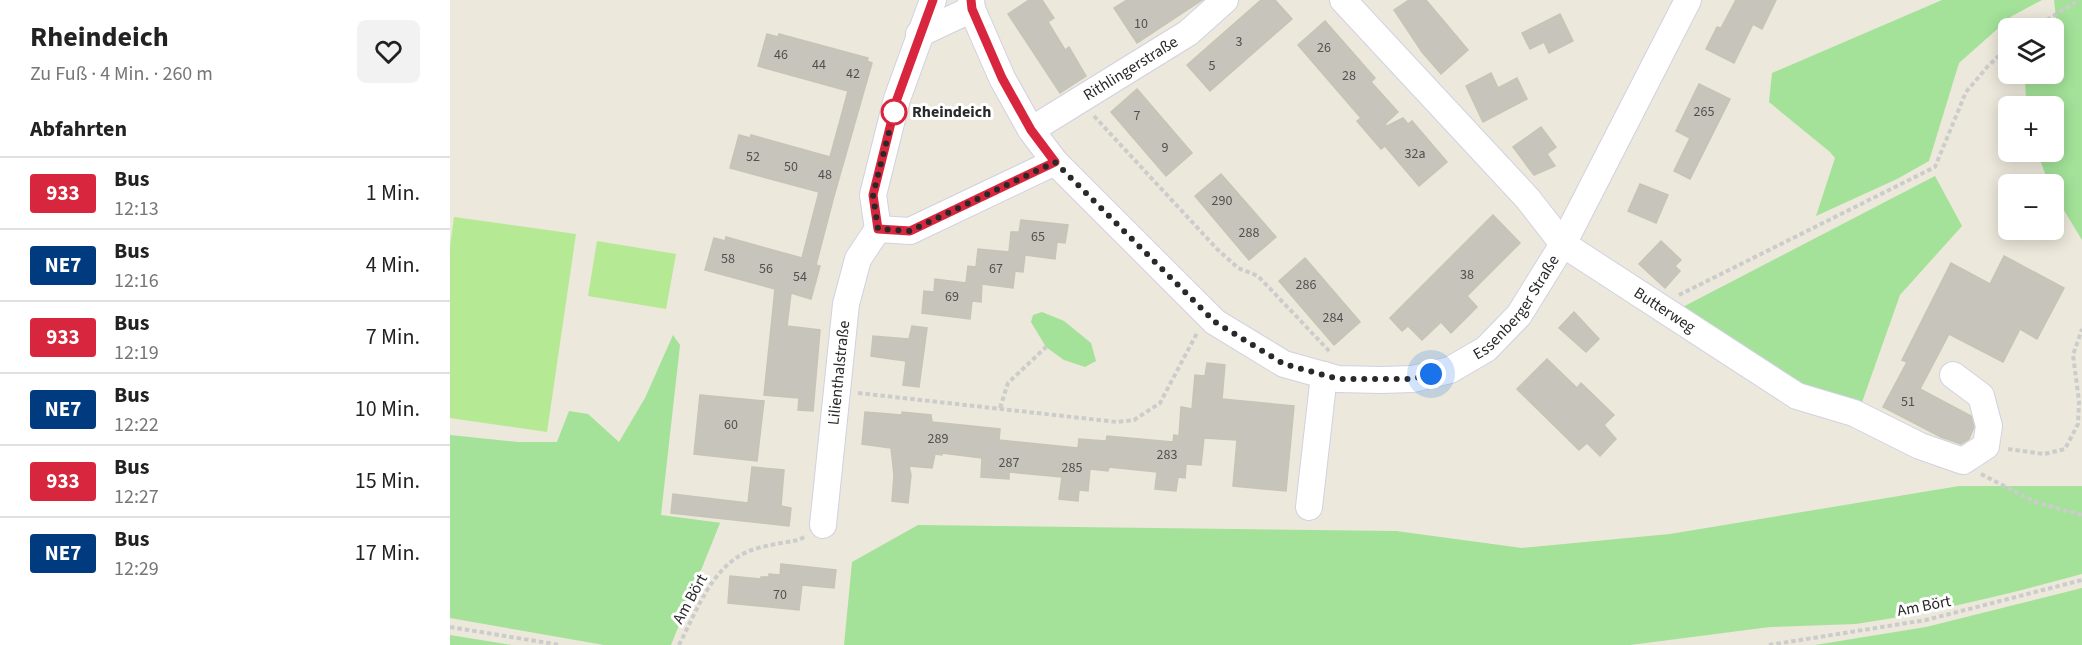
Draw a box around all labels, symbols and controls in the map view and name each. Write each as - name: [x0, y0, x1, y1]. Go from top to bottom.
- house number: 10: [1134, 14, 1148, 34]
- text: Rheindeich: [30, 17, 169, 57]
- map controls: [1998, 18, 2064, 240]
- button: layers: [1998, 18, 2064, 84]
- button: heart: [357, 20, 420, 83]
- street label: Rithlingerstraße: [1079, 31, 1182, 106]
- house number: 3: [1236, 32, 1243, 52]
- house number: 26: [1317, 38, 1331, 58]
- house number: 46: [774, 45, 788, 65]
- house number: 44: [812, 55, 826, 75]
- house number: 5: [1209, 56, 1216, 76]
- text: Zu Fuß · 4 Min. · 260 m: [30, 60, 213, 88]
- house number: 42: [846, 64, 860, 84]
- house number: 28: [1342, 66, 1356, 86]
- button: +: [1998, 96, 2064, 162]
- marker: Rheindeich: [881, 99, 907, 125]
- place label: Rheindeich: [912, 101, 991, 123]
- house number: 265: [1694, 102, 1714, 122]
- house number: 7: [1134, 106, 1141, 126]
- text: Abfahrten: [30, 113, 127, 145]
- house number: 9: [1162, 138, 1169, 158]
- house number: 32a: [1405, 144, 1425, 164]
- house number: 52: [746, 147, 760, 167]
- house number: 50: [784, 157, 798, 177]
- text: Bus: [114, 163, 150, 195]
- house number: 48: [818, 165, 832, 185]
- button: −: [1998, 174, 2064, 240]
- text: 1 Min.: [366, 177, 420, 209]
- text: 933: [46, 178, 80, 208]
- house number: 290: [1212, 191, 1232, 211]
- text: 12:13: [114, 195, 159, 223]
- house number: 288: [1239, 223, 1259, 243]
- house number: 65: [1031, 227, 1045, 247]
- text: Bus: [114, 235, 150, 267]
- text: 4 Min.: [366, 249, 420, 281]
- house number: 58: [721, 249, 735, 269]
- text: NE7: [45, 250, 81, 280]
- street label: Essenberger Straße: [1469, 251, 1565, 365]
- house number: 56: [759, 259, 773, 279]
- house number: 67: [989, 259, 1003, 279]
- house number: 38: [1460, 265, 1474, 285]
- text: 12:16: [114, 267, 159, 295]
- house number: 54: [793, 267, 807, 287]
- house number: 286: [1296, 275, 1316, 295]
- street label: Butterweg: [1630, 282, 1700, 338]
- house number: 69: [945, 287, 959, 307]
- text: Bus: [114, 307, 150, 339]
- house number: 284: [1323, 308, 1343, 328]
- street label: Lilienthalstraße: [822, 319, 855, 426]
- text: 7 Min.: [366, 321, 420, 353]
- text: 933: [46, 322, 80, 352]
- text: 12:19: [114, 339, 159, 367]
- your location: [1416, 359, 1446, 389]
- text: Bus: [114, 379, 150, 411]
- house number: 51: [1901, 392, 1915, 412]
- text: 10 Min.: [355, 393, 420, 425]
- text: NE7: [45, 394, 81, 424]
- text: 12:22: [114, 411, 159, 439]
- house number: 60: [724, 415, 738, 435]
- house number: 289: [928, 429, 948, 449]
- house number: 283: [1157, 445, 1177, 465]
- text: Bus: [114, 451, 150, 483]
- house number: 287: [999, 453, 1019, 473]
- house number: 285: [1062, 458, 1082, 478]
- text: 15 Min.: [355, 465, 420, 497]
- text: 933: [46, 466, 80, 496]
- text: 12:27: [114, 483, 159, 511]
- text: Bus: [114, 523, 150, 555]
- text: 17 Min.: [355, 537, 420, 569]
- text: NE7: [45, 538, 81, 568]
- text: 12:29: [114, 555, 159, 583]
- street label: Am Bört: [667, 569, 713, 628]
- house number: 70: [773, 585, 787, 605]
- street label: Am Bört: [1895, 590, 1953, 622]

